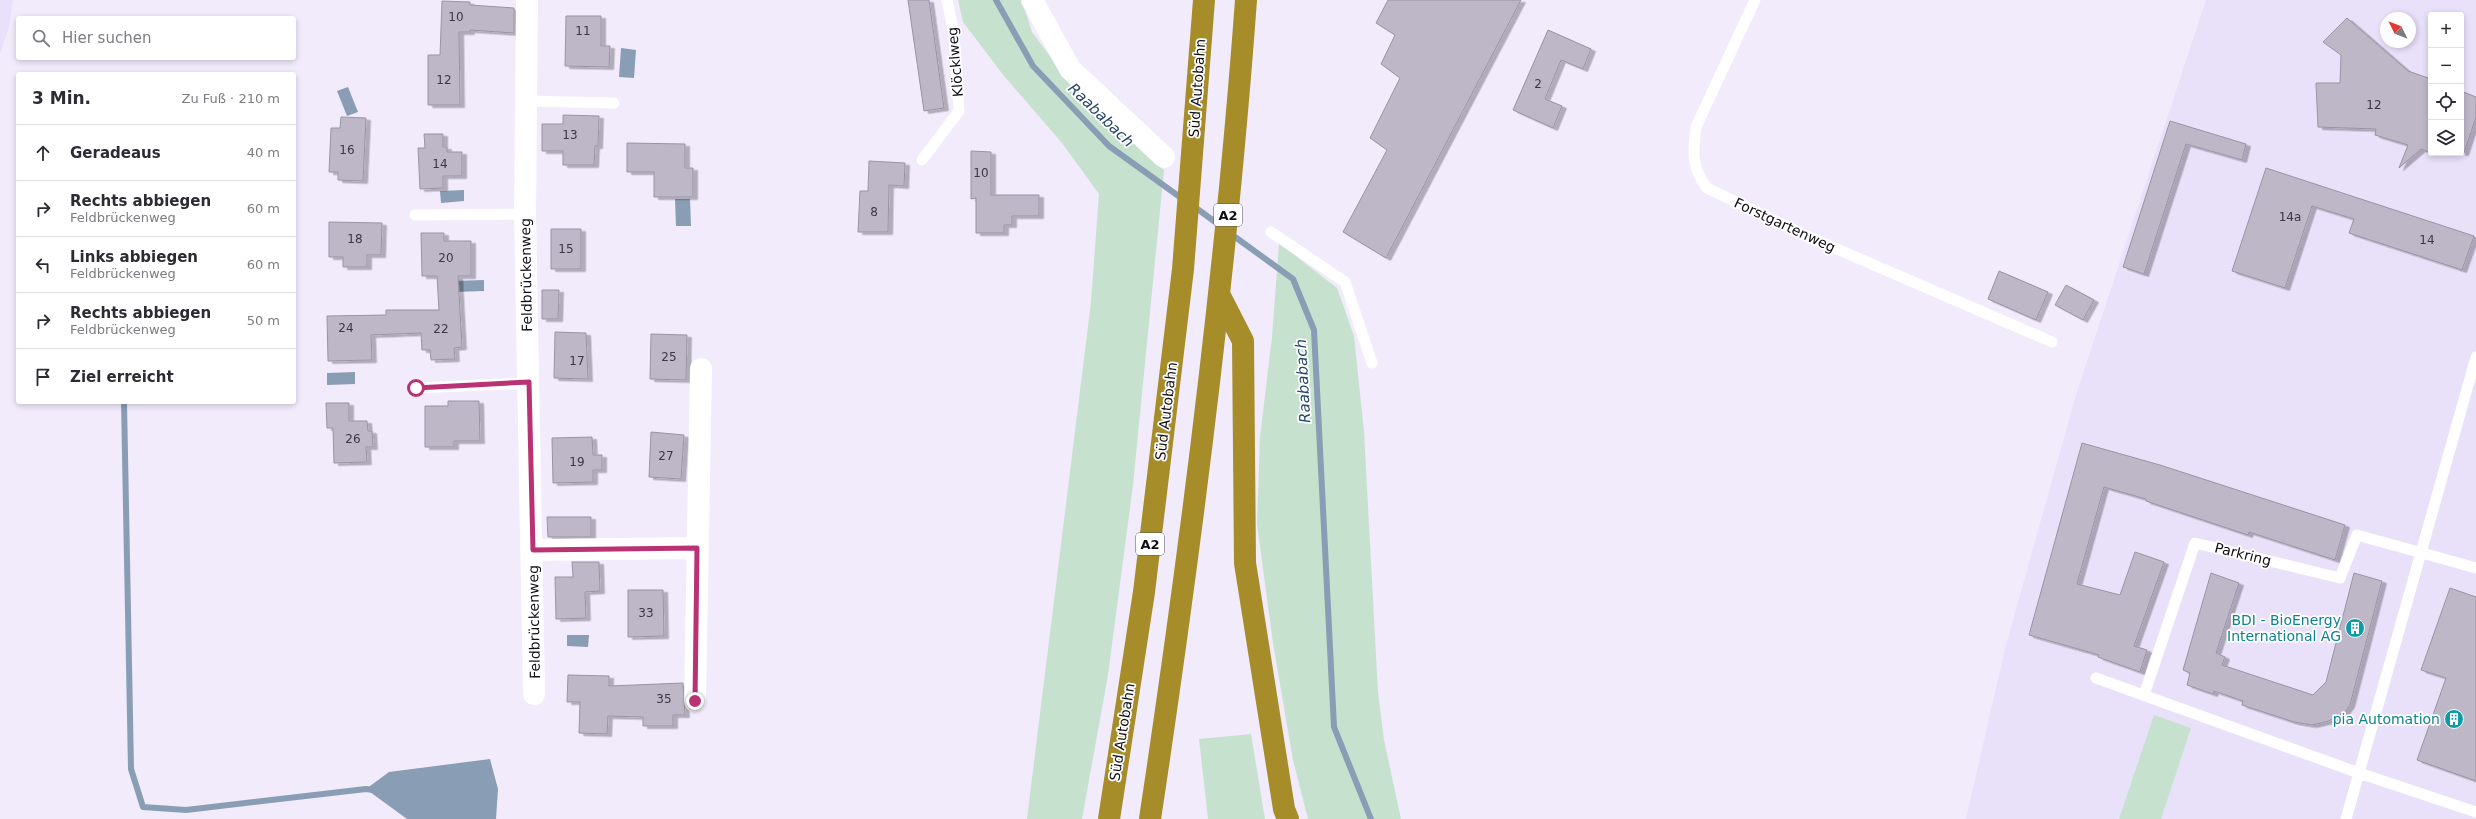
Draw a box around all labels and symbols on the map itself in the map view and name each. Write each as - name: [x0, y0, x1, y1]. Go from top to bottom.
- house number: 10: [448, 10, 464, 24]
- north arrow: [2380, 12, 2416, 48]
- house number: 11: [575, 24, 591, 38]
- street label: Klöcklweg: [944, 26, 966, 98]
- street label: Süd Autobahn: [1186, 38, 1208, 138]
- house number: 12: [436, 73, 452, 87]
- house number: 2: [1534, 77, 1542, 91]
- water label: Raababach: [1065, 79, 1137, 151]
- house number: 12: [2366, 98, 2382, 112]
- house number: 13: [562, 128, 578, 142]
- house number: 16: [339, 143, 355, 157]
- house number: 14: [432, 157, 448, 171]
- house number: 10: [973, 166, 989, 180]
- street label: Forstgartenweg: [1732, 195, 1838, 255]
- road number: A2: [1214, 204, 1242, 226]
- house number: 8: [870, 205, 878, 219]
- house number: 14a: [2279, 210, 2301, 224]
- street label: Feldbrückenweg: [517, 218, 535, 332]
- house number: 18: [347, 232, 363, 246]
- house number: 14: [2419, 233, 2435, 247]
- house number: 15: [558, 242, 574, 256]
- house number: 20: [438, 251, 454, 265]
- house number: 24: [338, 321, 354, 335]
- house number: 22: [433, 322, 449, 336]
- water label: Raababach: [1292, 339, 1314, 423]
- house number: 25: [661, 350, 677, 364]
- house number: 17: [569, 354, 585, 368]
- street label: Süd Autobahn: [1152, 361, 1180, 461]
- route start: [407, 379, 425, 397]
- house number: 26: [345, 432, 361, 446]
- house number: 27: [658, 449, 674, 463]
- house number: 19: [569, 455, 585, 469]
- road number: A2: [1136, 533, 1164, 555]
- street label: Parkring: [2213, 539, 2273, 569]
- street label: Feldbrückenweg: [525, 565, 543, 679]
- house number: 33: [638, 606, 654, 620]
- place label: BDI - BioEnergy International AG: [2227, 612, 2341, 644]
- building icon: BDI - BioEnergy International AG: [2344, 617, 2366, 639]
- street label: Süd Autobahn: [1106, 682, 1138, 782]
- house number: 35: [656, 692, 672, 706]
- route end: [686, 692, 704, 710]
- building icon: pia Automation: [2443, 708, 2465, 730]
- place label: pia Automation: [2333, 711, 2440, 727]

